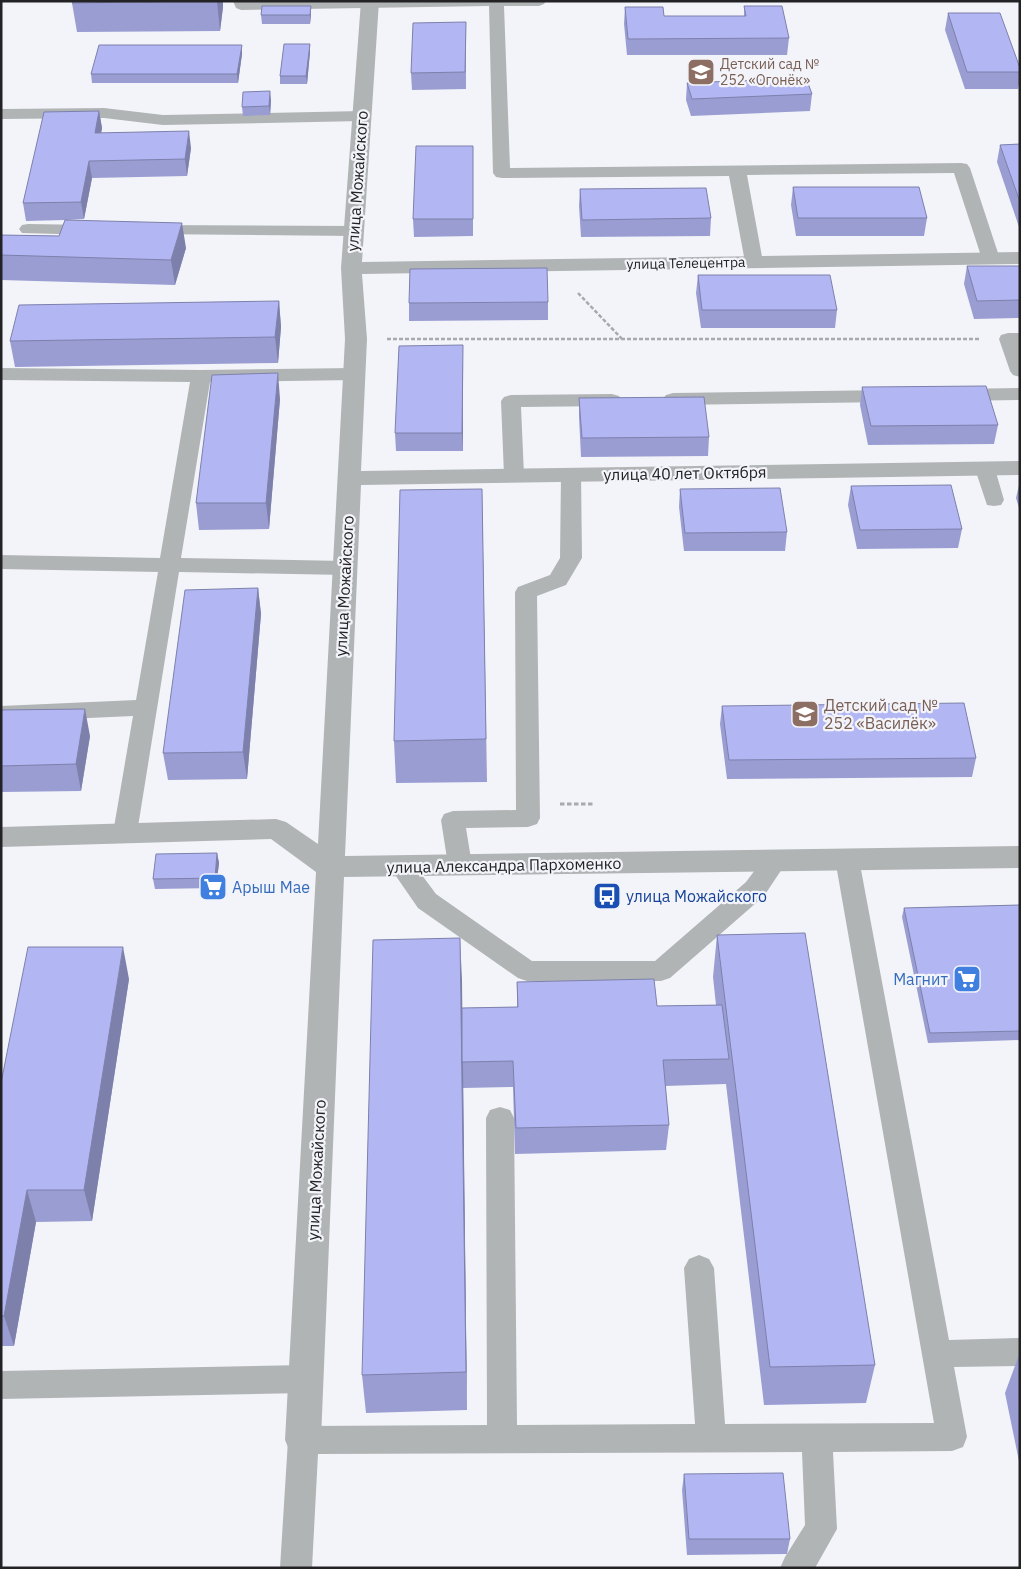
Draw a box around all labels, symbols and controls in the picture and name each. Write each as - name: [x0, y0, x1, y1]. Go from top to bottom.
- place label: Детский сад № 252 «Огонёк»: [720, 55, 819, 89]
- school or university icon: Детский сад № 252 «Огонёк»: [686, 57, 716, 87]
- street label: улица Можайского: [342, 110, 372, 252]
- street label: улица Телецентра: [626, 253, 746, 273]
- street label: улица 40 лет Октября: [603, 462, 767, 484]
- street label: улица Можайского: [330, 515, 358, 657]
- place label: Детский сад № 252 «Василёк»: [824, 695, 938, 733]
- school or university icon: Детский сад № 252 «Василёк»: [790, 699, 820, 729]
- street label: улица Александра Пархоменко: [387, 853, 621, 877]
- supermarket icon: Арыш Мае: [198, 872, 228, 902]
- place label: Арыш Мае: [232, 877, 310, 897]
- bus stop icon: улица Можайского: [592, 881, 622, 911]
- place label: улица Можайского: [626, 886, 767, 906]
- supermarket icon: Магнит: [952, 964, 982, 994]
- place label: Магнит: [893, 969, 948, 989]
- street label: улица Можайского: [302, 1099, 330, 1241]

